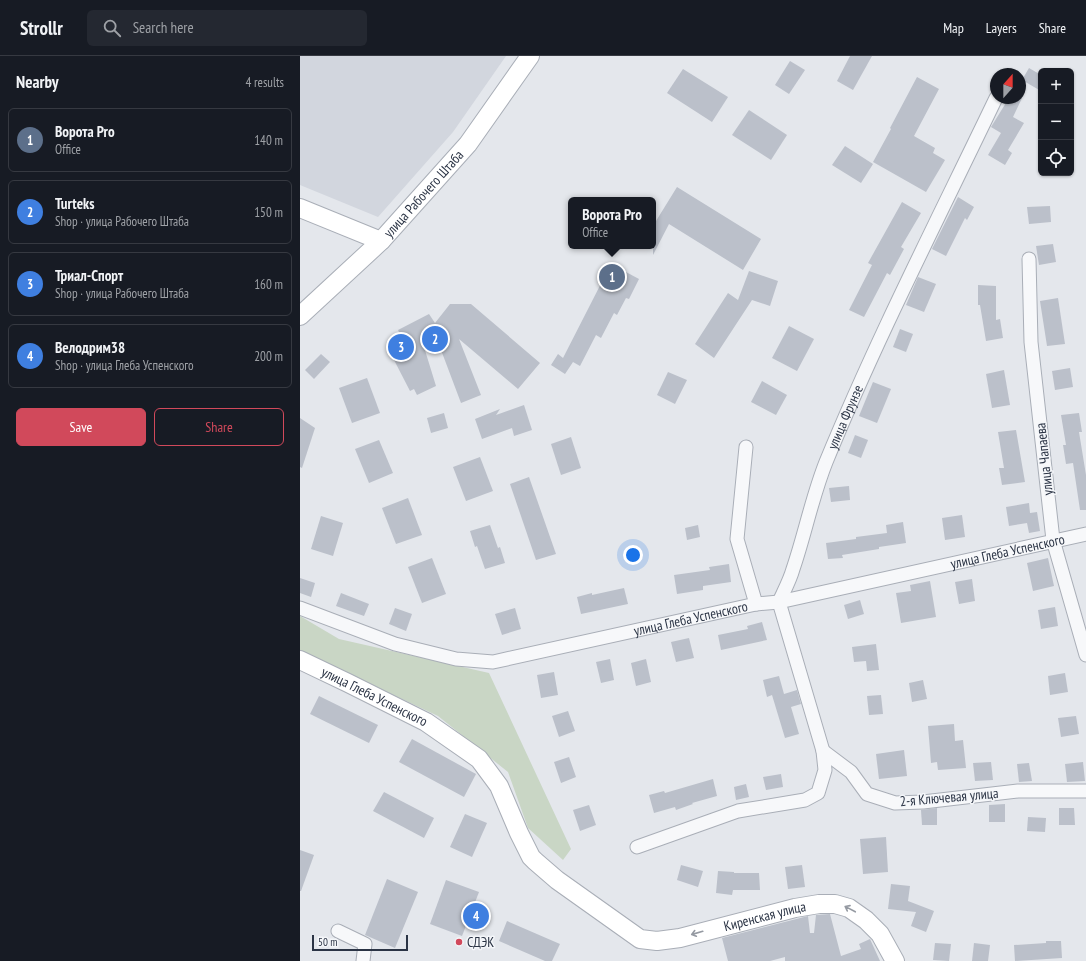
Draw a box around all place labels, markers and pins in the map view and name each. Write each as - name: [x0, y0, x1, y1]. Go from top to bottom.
- pin: 1: [599, 262, 625, 292]
- pin: 2: [422, 324, 448, 354]
- pin: 3: [388, 332, 414, 362]
- pin: 4: [463, 901, 489, 931]
- place label: СДЭК: [467, 933, 494, 951]
- marker: СДЭК: [454, 937, 464, 947]

